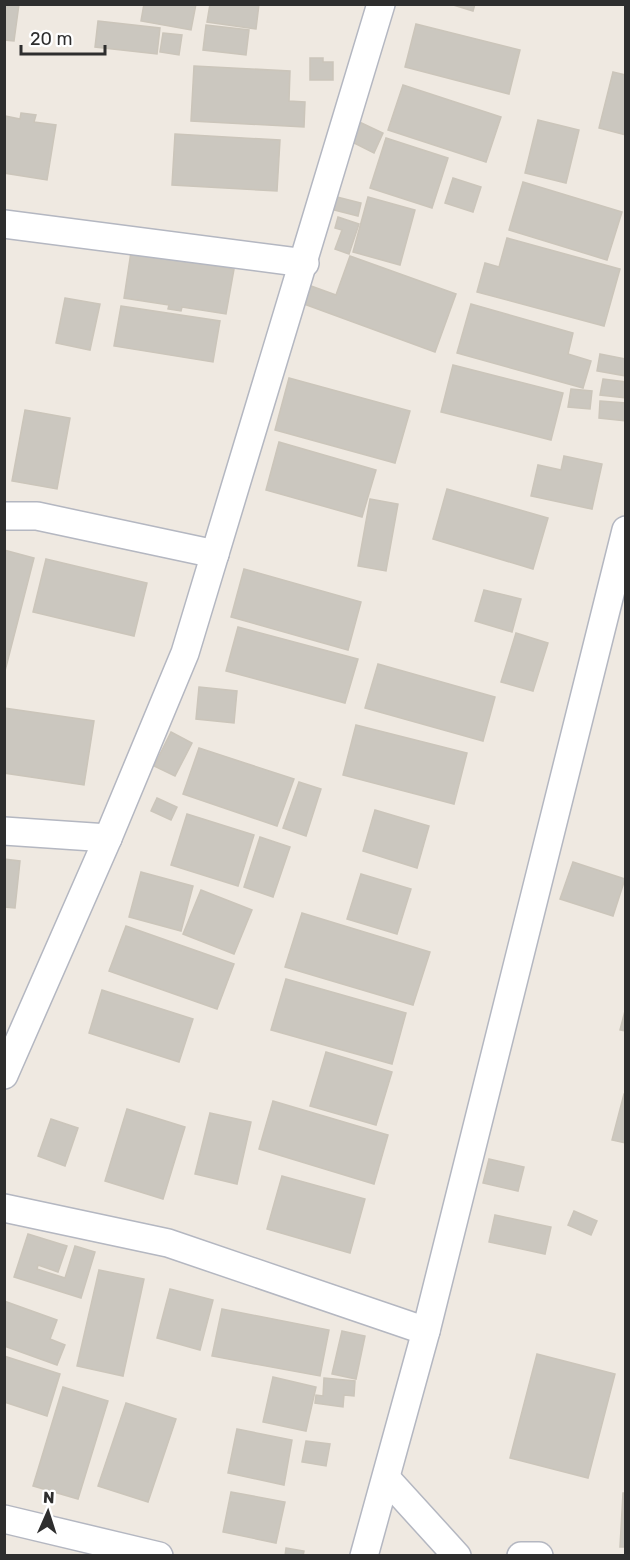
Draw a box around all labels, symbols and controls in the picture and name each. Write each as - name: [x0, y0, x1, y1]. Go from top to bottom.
- scale bar: [21, 18, 105, 56]
- text: 20 m: [30, 28, 72, 50]
- north arrow: [18, 1482, 78, 1542]
- text: N: [43, 1488, 55, 1507]

